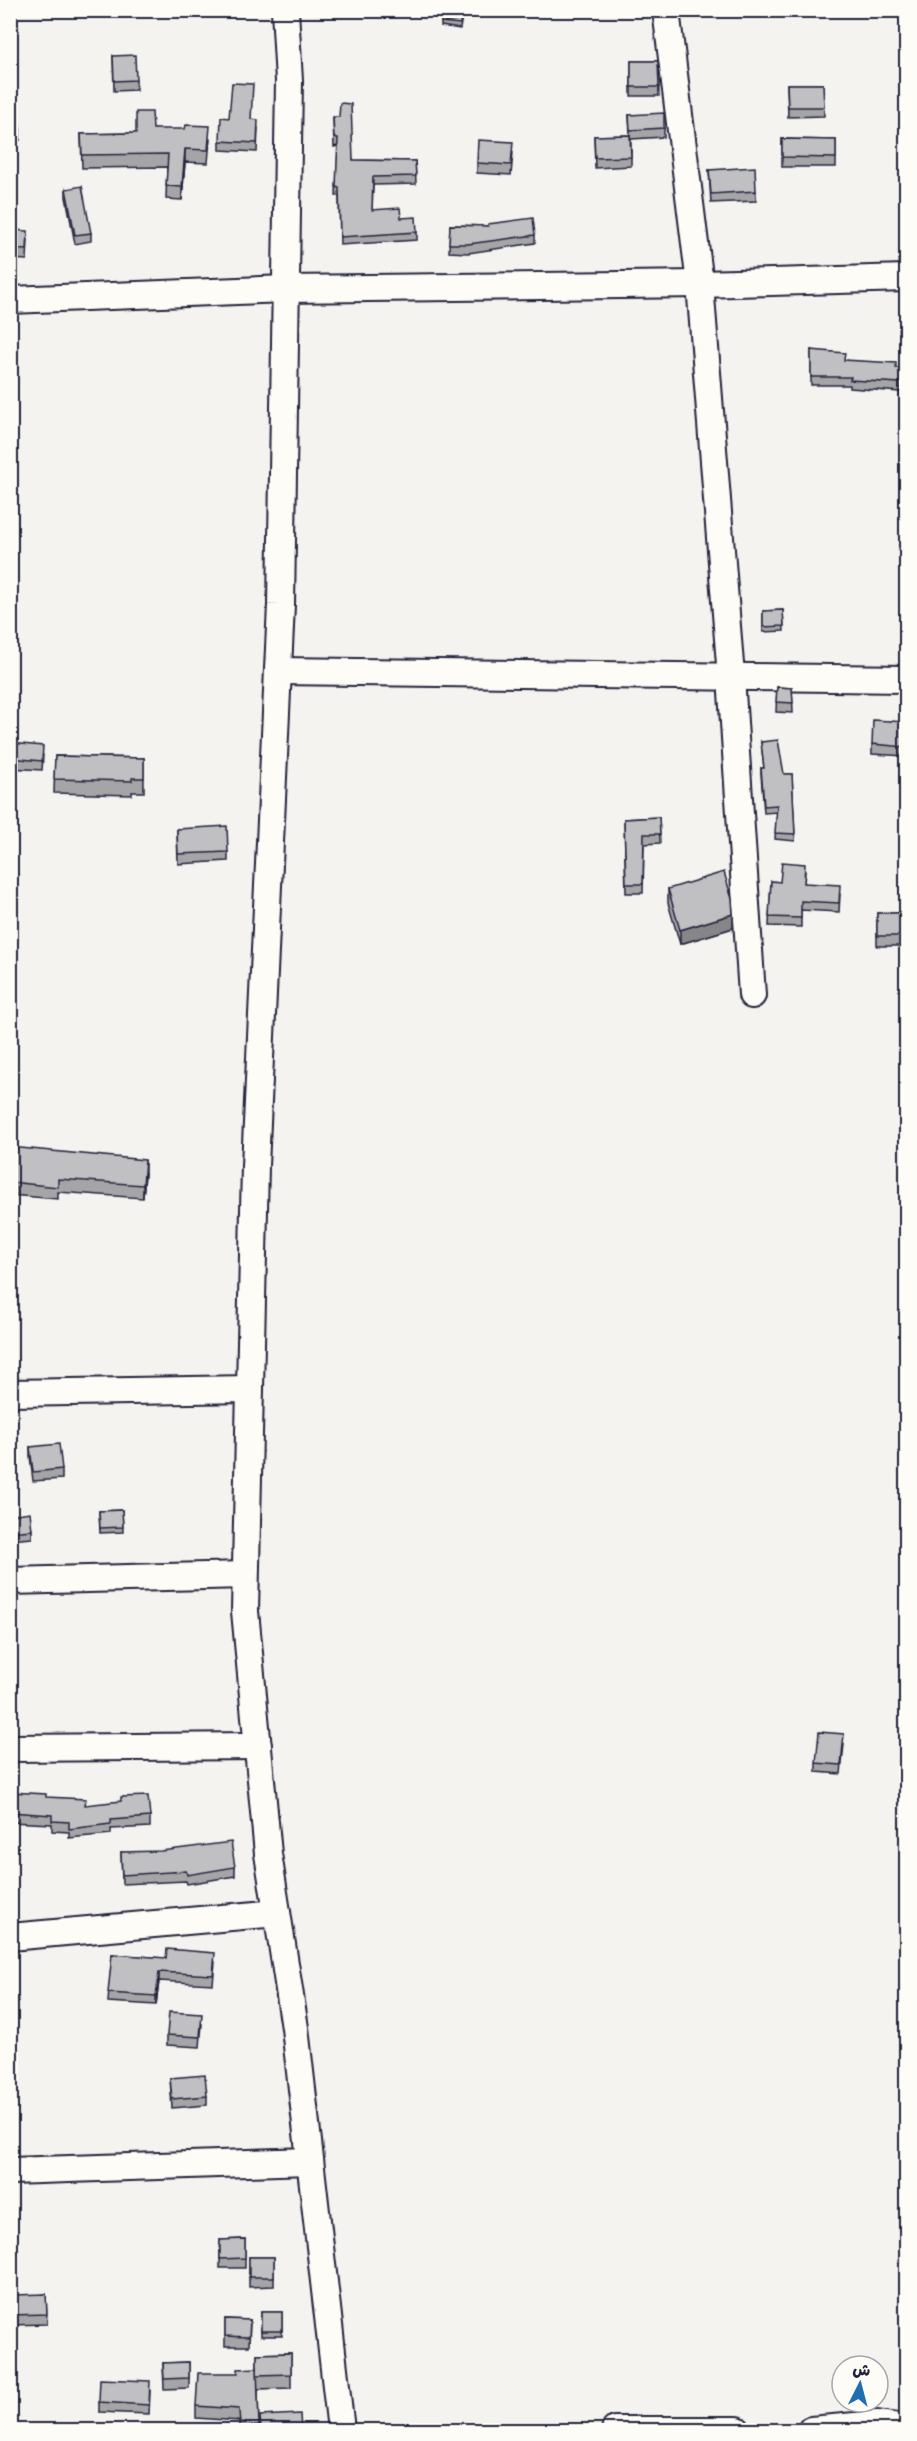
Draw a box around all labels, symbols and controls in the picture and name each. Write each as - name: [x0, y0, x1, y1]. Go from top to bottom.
- north arrow: [830, 2354, 890, 2414]
- text: ش: [851, 2354, 872, 2385]

